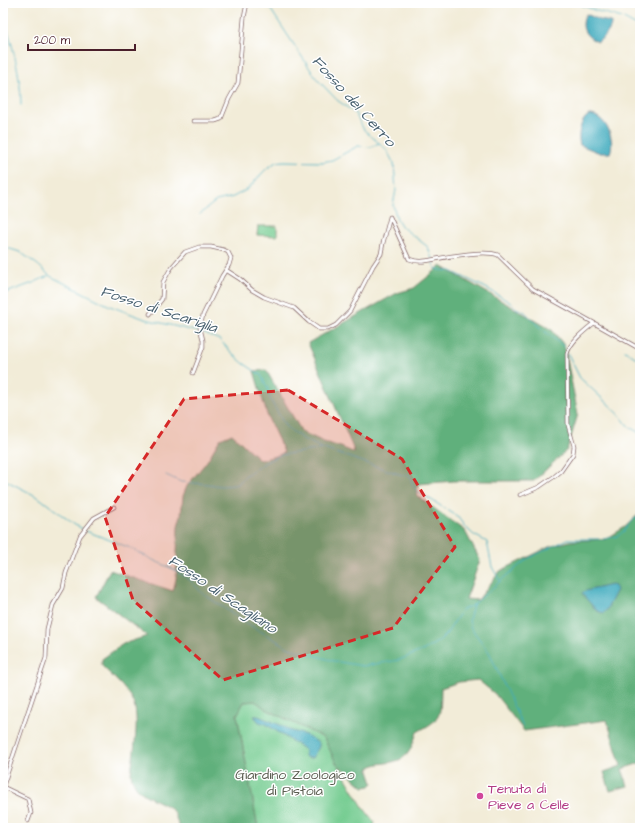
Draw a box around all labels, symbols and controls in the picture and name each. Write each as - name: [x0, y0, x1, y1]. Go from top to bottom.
- scale bar: [28, 26, 135, 52]
- text: 200 m: [34, 32, 71, 49]
- water label: Fosso del Cerro: [307, 51, 401, 153]
- water label: Fosso di Scariglia: [97, 281, 221, 340]
- water label: Fosso di Scagliano: [164, 550, 283, 640]
- park label: Giardino Zoologico di Pistoia: [235, 765, 355, 801]
- place label: Tenuta di Pieve a Celle: [488, 779, 570, 815]
- marker: Tenuta di Pieve a Celle: [475, 791, 485, 801]

